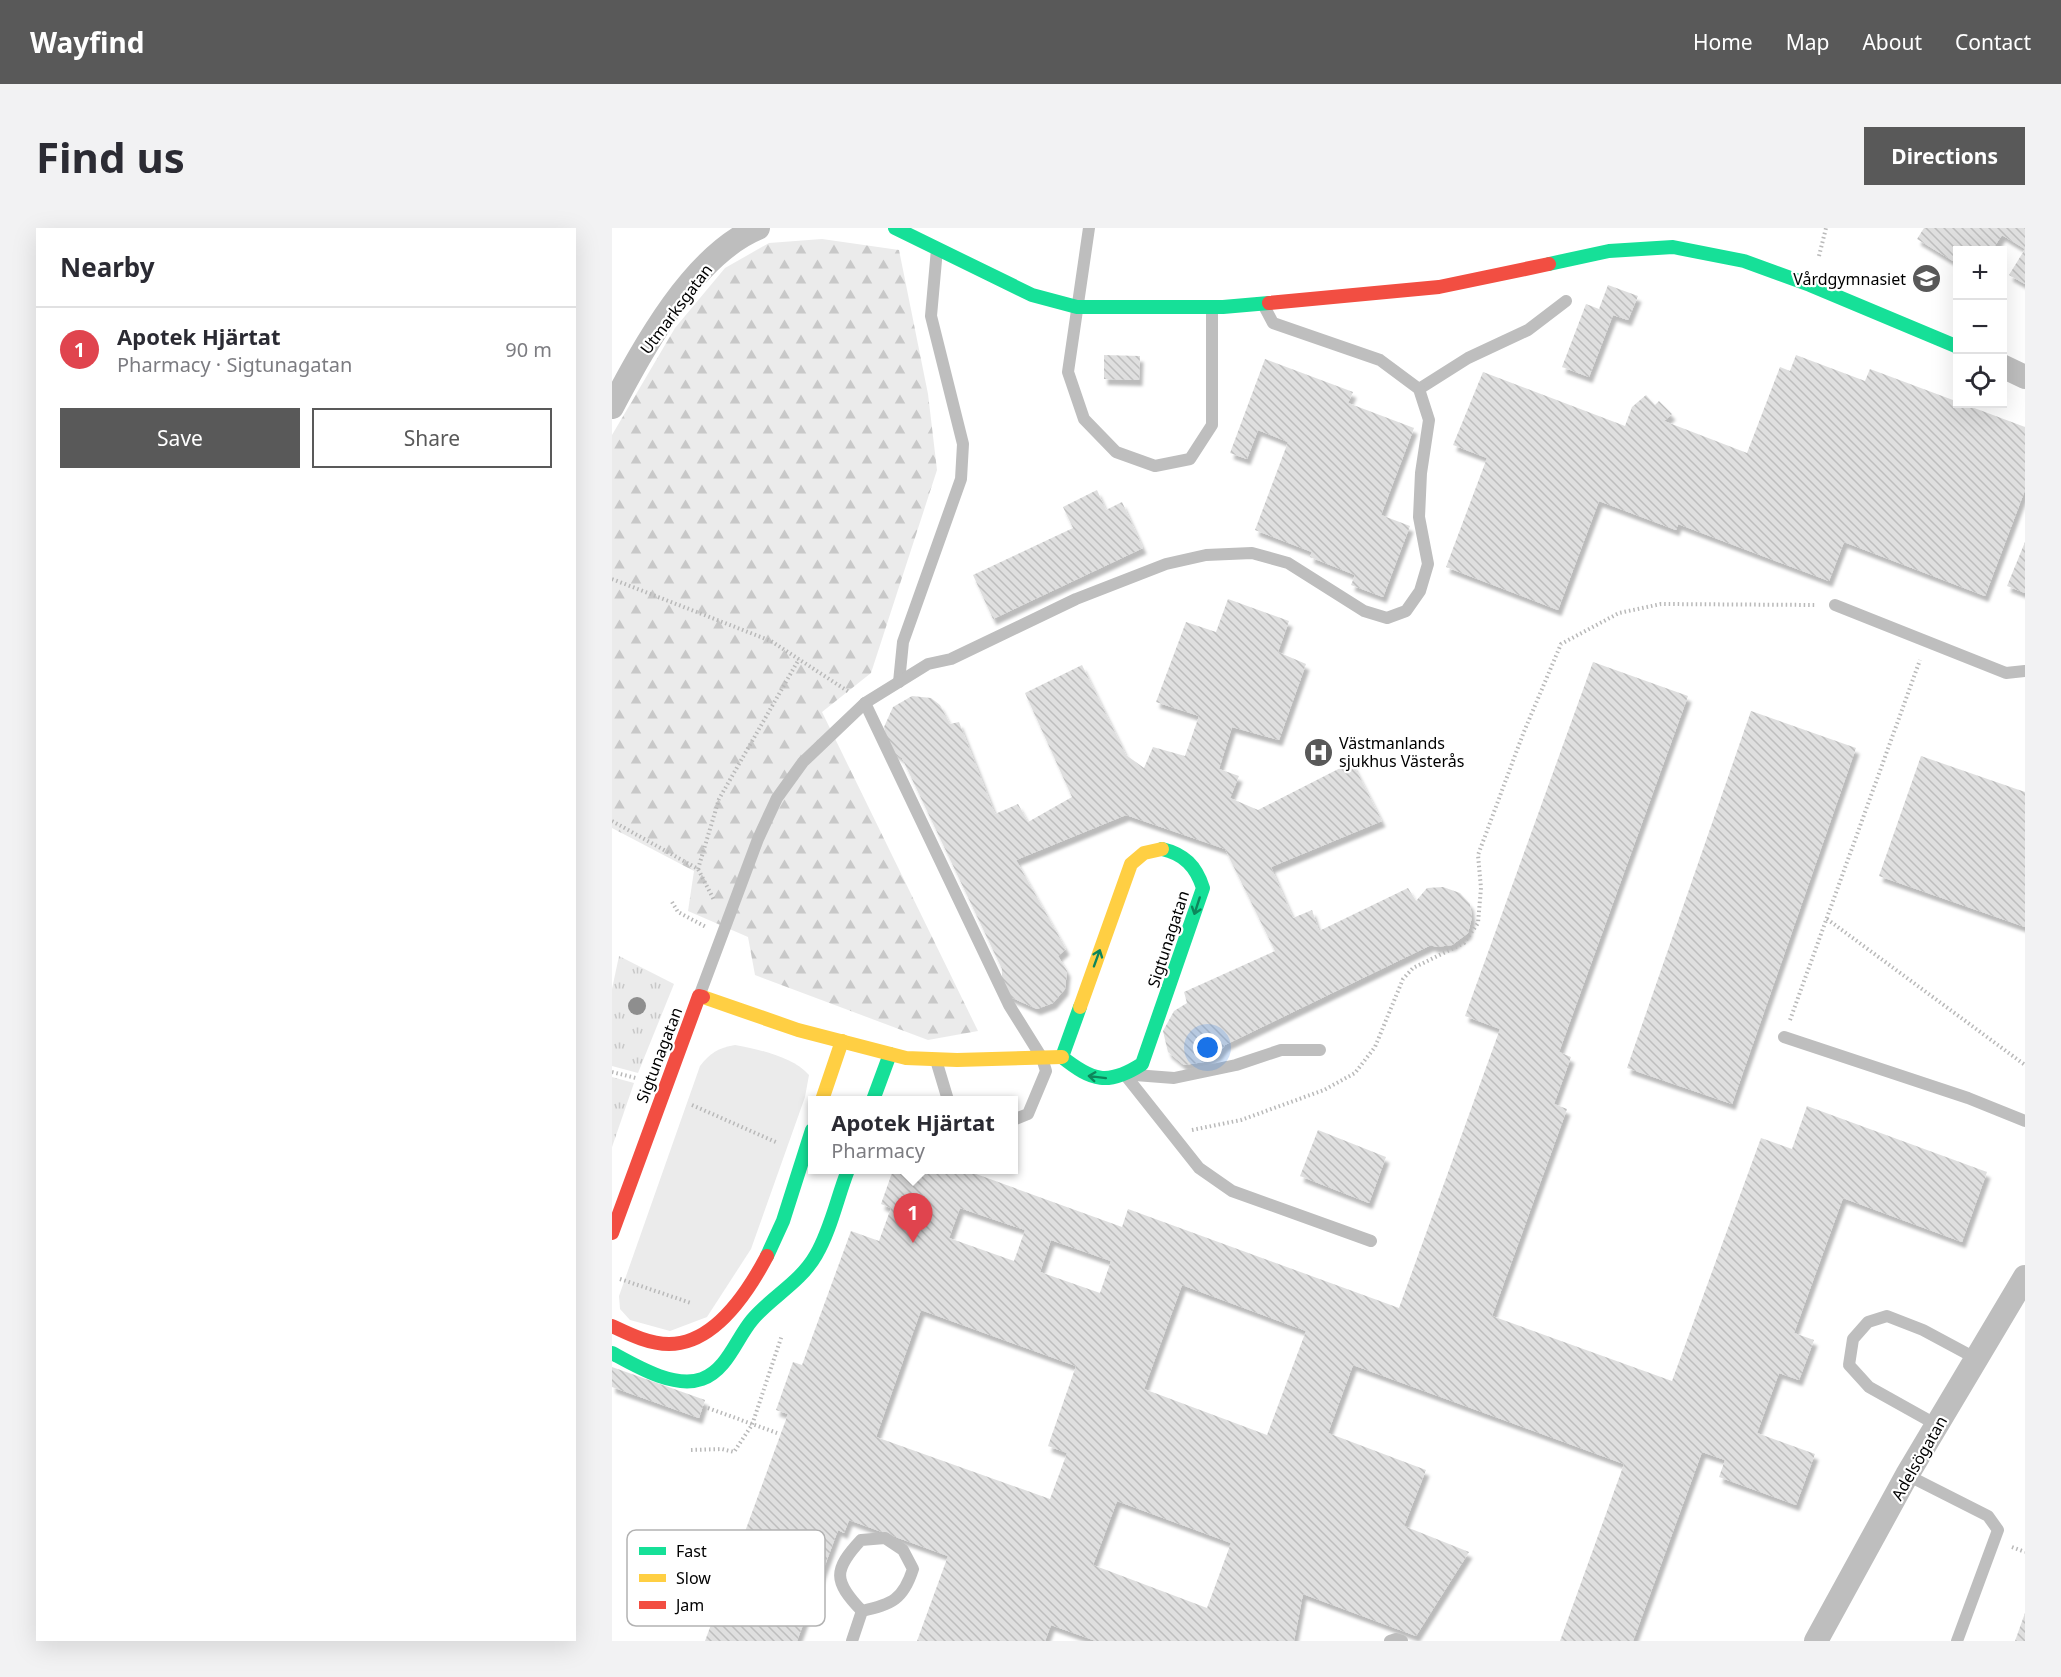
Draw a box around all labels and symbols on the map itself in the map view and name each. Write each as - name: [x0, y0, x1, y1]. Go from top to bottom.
- street label: Utmarksgatan: [635, 259, 717, 359]
- school or university icon: Vårdgymnasiet: [1911, 263, 1943, 295]
- place label: Vårdgymnasiet: [1793, 268, 1906, 290]
- place label: Västmanlands sjukhus Västerås: [1339, 732, 1464, 772]
- hospital icon: Västmanlands sjukhus Västerås: [1302, 736, 1334, 768]
- street label: Sigtunagatan: [1142, 888, 1194, 990]
- one-way arrow: [1190, 896, 1201, 915]
- one-way arrow: [1092, 949, 1103, 968]
- street label: Sigtunagatan: [631, 1004, 687, 1106]
- your location: [1193, 1033, 1222, 1062]
- one-way arrow: [1087, 1071, 1107, 1082]
- pin: 1: [894, 1194, 932, 1243]
- street label: Adelsögatan: [1886, 1412, 1952, 1504]
- legend: [627, 1530, 825, 1626]
- text: Fast: [676, 1540, 707, 1562]
- text: Slow: [676, 1567, 711, 1589]
- text: Jam: [674, 1594, 704, 1616]

